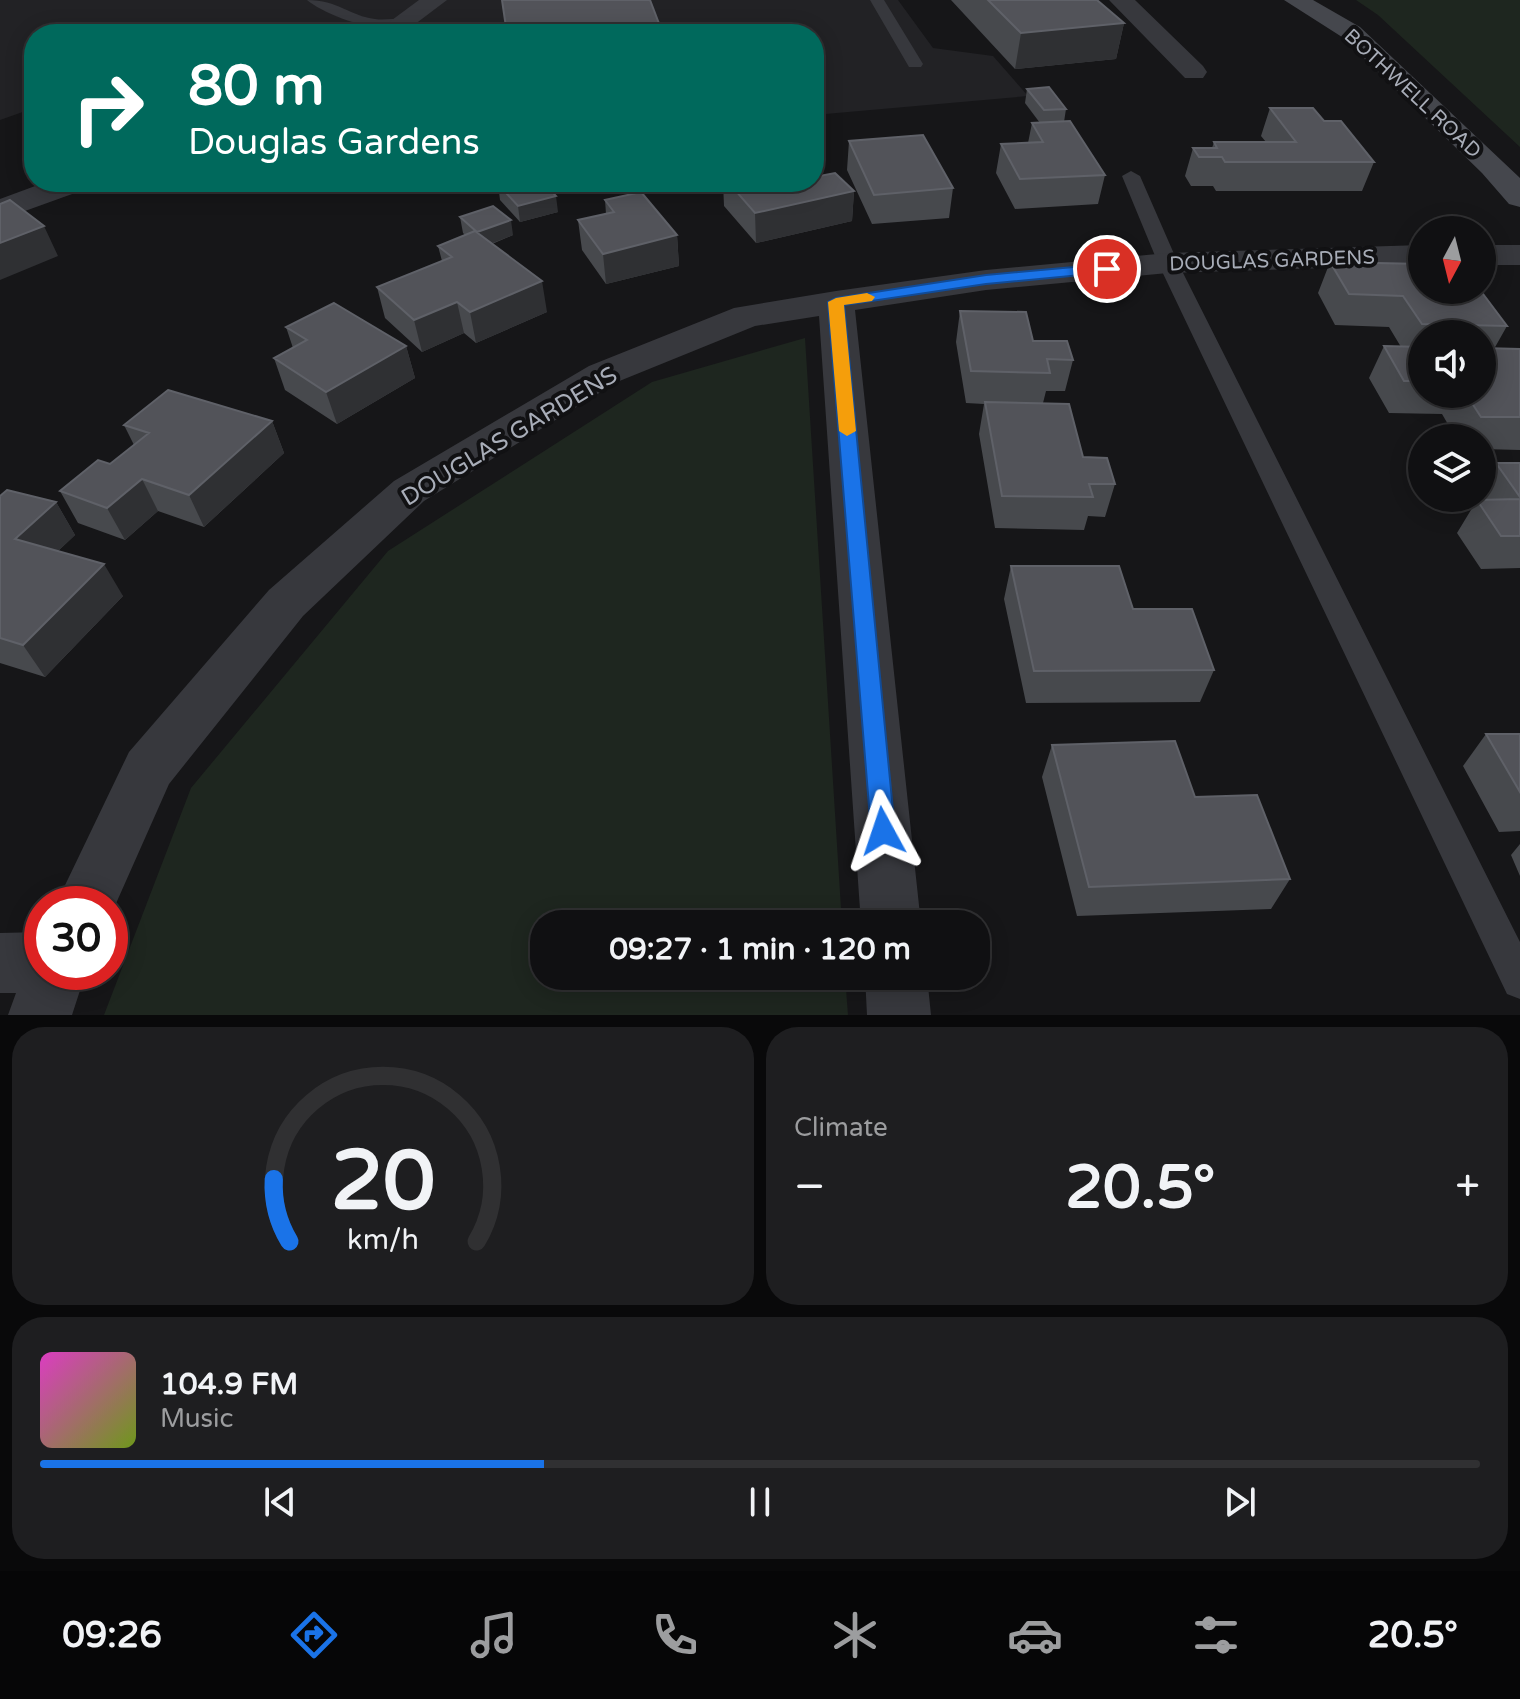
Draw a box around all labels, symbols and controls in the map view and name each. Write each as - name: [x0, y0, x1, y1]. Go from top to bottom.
- street label: BOTHWELL ROAD: [1339, 24, 1486, 163]
- text: 80 m: [188, 53, 324, 120]
- icon: right: [56, 56, 160, 160]
- text: Douglas Gardens: [188, 121, 480, 164]
- north arrow: [1408, 216, 1496, 304]
- map controls: [1408, 216, 1496, 512]
- pin: [1073, 235, 1141, 303]
- street label: DOUGLAS GARDENS: [1169, 245, 1375, 277]
- icon: arrive: [1085, 247, 1129, 291]
- button: sound: [1408, 320, 1496, 408]
- street label: DOUGLAS GARDENS: [396, 360, 622, 512]
- button: layers: [1408, 424, 1496, 512]
- position arrow: [841, 789, 925, 873]
- speed limit sign: 30: [24, 886, 128, 990]
- text: 09:27 · 1 min · 120 m: [609, 931, 911, 968]
- text: Climate: [794, 1112, 888, 1143]
- text: 20: [331, 1132, 435, 1232]
- text: 20.5°: [1065, 1152, 1215, 1224]
- text: −: [794, 1161, 825, 1214]
- text: +: [1455, 1161, 1480, 1214]
- text: km/h: [347, 1223, 419, 1257]
- text: 104.9 FM: [160, 1366, 298, 1403]
- text: Music: [160, 1403, 233, 1434]
- icon: previous: [258, 1480, 302, 1524]
- icon: pause: [738, 1480, 782, 1524]
- icon: next: [1218, 1480, 1262, 1524]
- icon: directions: [286, 1607, 342, 1663]
- icon: music: [466, 1607, 522, 1663]
- icon: phone: [647, 1607, 703, 1663]
- icon: climate: [827, 1607, 883, 1663]
- icon: car: [1007, 1607, 1063, 1663]
- icon: filters: [1188, 1607, 1244, 1663]
- text: 09:26: [62, 1614, 162, 1657]
- text: 20.5°: [1368, 1614, 1458, 1657]

